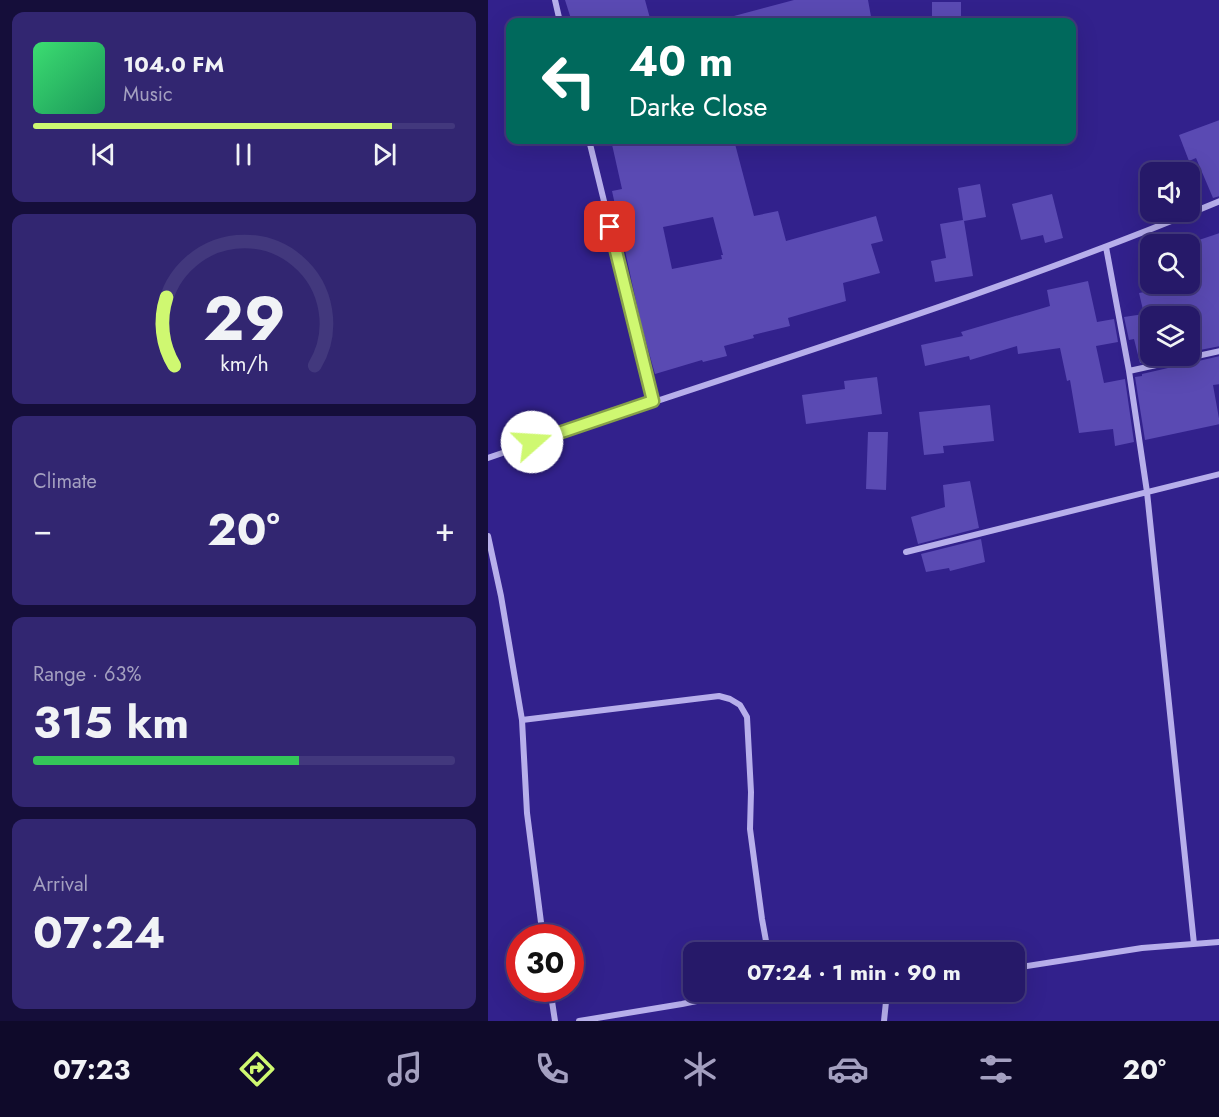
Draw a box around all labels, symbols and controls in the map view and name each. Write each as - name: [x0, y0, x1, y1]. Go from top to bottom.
- text: 40 m: [629, 31, 733, 92]
- icon: left: [530, 42, 608, 120]
- text: 104.0 FM: [123, 48, 224, 80]
- text: Music: [123, 80, 173, 109]
- text: Darke Close: [629, 87, 767, 126]
- icon: previous: [87, 138, 120, 171]
- icon: pause: [227, 138, 260, 171]
- icon: next: [368, 138, 401, 171]
- map controls: [1140, 162, 1200, 366]
- button: sound: [1140, 162, 1200, 222]
- pin: [584, 201, 635, 252]
- icon: arrive: [593, 210, 626, 243]
- button: search: [1140, 234, 1200, 294]
- text: 29: [203, 273, 285, 363]
- button: layers: [1140, 306, 1200, 366]
- text: km/h: [220, 348, 268, 379]
- position arrow: [500, 410, 564, 474]
- text: Climate: [33, 467, 97, 496]
- text: 20°: [207, 497, 280, 562]
- text: −: [33, 506, 52, 553]
- text: +: [435, 506, 455, 553]
- text: Range · 63%: [33, 660, 141, 689]
- text: 315 km: [33, 690, 189, 755]
- text: Arrival: [33, 870, 88, 899]
- text: 07:24: [33, 900, 165, 965]
- speed limit sign: 30: [506, 924, 584, 1002]
- text: 07:24 · 1 min · 90 m: [747, 956, 961, 988]
- icon: directions: [236, 1048, 278, 1090]
- icon: music: [384, 1048, 426, 1090]
- icon: phone: [531, 1048, 573, 1090]
- icon: climate: [679, 1048, 721, 1090]
- icon: car: [827, 1048, 869, 1090]
- icon: filters: [975, 1048, 1017, 1090]
- text: 07:23: [53, 1050, 130, 1089]
- text: 20°: [1122, 1050, 1166, 1089]

